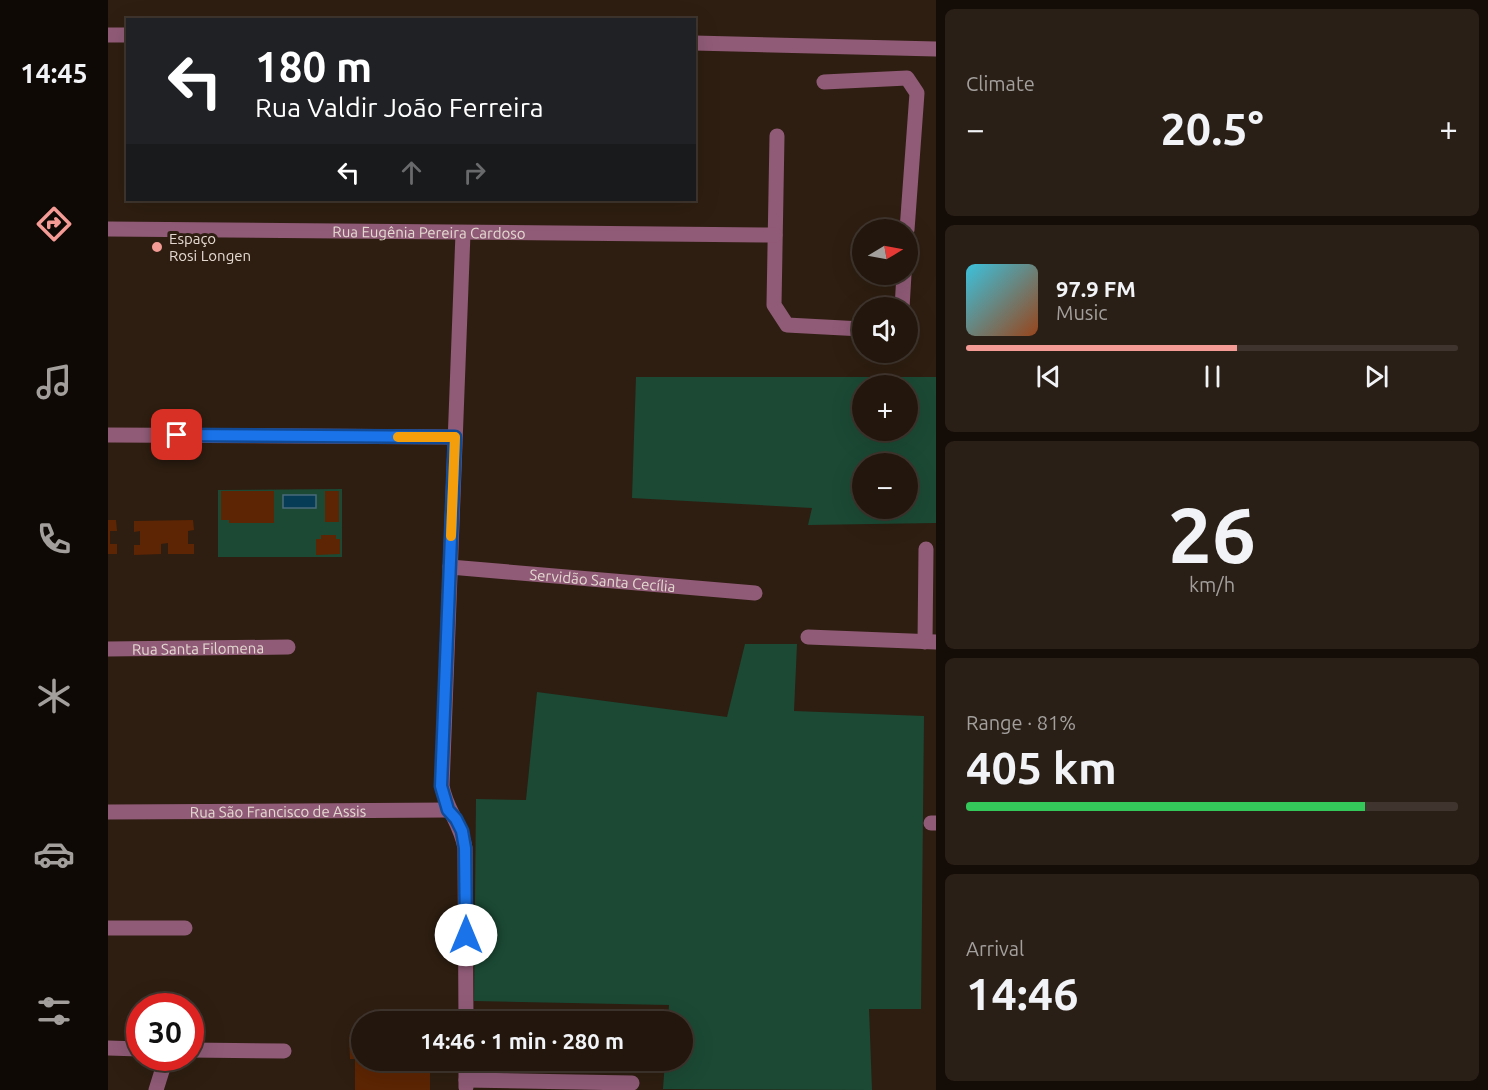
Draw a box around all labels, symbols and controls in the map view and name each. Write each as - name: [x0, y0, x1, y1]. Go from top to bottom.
- icon: left: [156, 42, 234, 120]
- text: 180 m: [255, 43, 372, 90]
- text: 14:45: [20, 58, 88, 88]
- text: Climate: [966, 72, 1035, 95]
- text: Rua Valdir João Ferreira: [255, 92, 544, 122]
- text: 20.5°: [1160, 103, 1264, 154]
- text: −: [966, 110, 985, 147]
- text: +: [1439, 110, 1458, 147]
- icon: left: [332, 156, 365, 189]
- icon: ahead: [395, 156, 428, 189]
- icon: right: [458, 156, 491, 189]
- icon: directions: [33, 203, 75, 245]
- north arrow: [852, 219, 918, 285]
- map controls: [852, 219, 918, 519]
- street label: Rua Eugênia Pereira Cardoso: [332, 223, 526, 241]
- place label: Espaço Rosi Longen: [169, 230, 251, 264]
- marker: Espaço Rosi Longen: [150, 240, 164, 254]
- text: 97.9 FM: [1056, 276, 1136, 301]
- button: sound: [852, 297, 918, 363]
- text: Music: [1056, 301, 1108, 324]
- icon: previous: [1032, 360, 1065, 393]
- icon: pause: [1196, 360, 1229, 393]
- icon: next: [1360, 360, 1393, 393]
- icon: music: [33, 361, 75, 403]
- button: +: [852, 375, 918, 441]
- pin: [151, 409, 202, 460]
- icon: arrive: [160, 418, 193, 451]
- button: −: [852, 453, 918, 519]
- text: 26: [1168, 490, 1256, 578]
- icon: phone: [33, 518, 75, 560]
- street label: Servidão Santa Cecília: [529, 565, 676, 595]
- text: km/h: [1189, 573, 1235, 596]
- street label: Rua Santa Filomena: [132, 639, 264, 657]
- icon: climate: [33, 675, 75, 717]
- text: Range · 81%: [966, 711, 1076, 734]
- text: 405 km: [966, 742, 1117, 793]
- street label: Rua São Francisco de Assis: [190, 802, 366, 820]
- icon: car: [33, 833, 75, 875]
- position arrow: [434, 903, 498, 967]
- text: Arrival: [966, 937, 1024, 960]
- text: 14:46: [966, 968, 1079, 1019]
- icon: filters: [33, 990, 75, 1032]
- speed limit sign: 30: [126, 993, 204, 1071]
- text: 14:46 · 1 min · 280 m: [420, 1028, 624, 1053]

